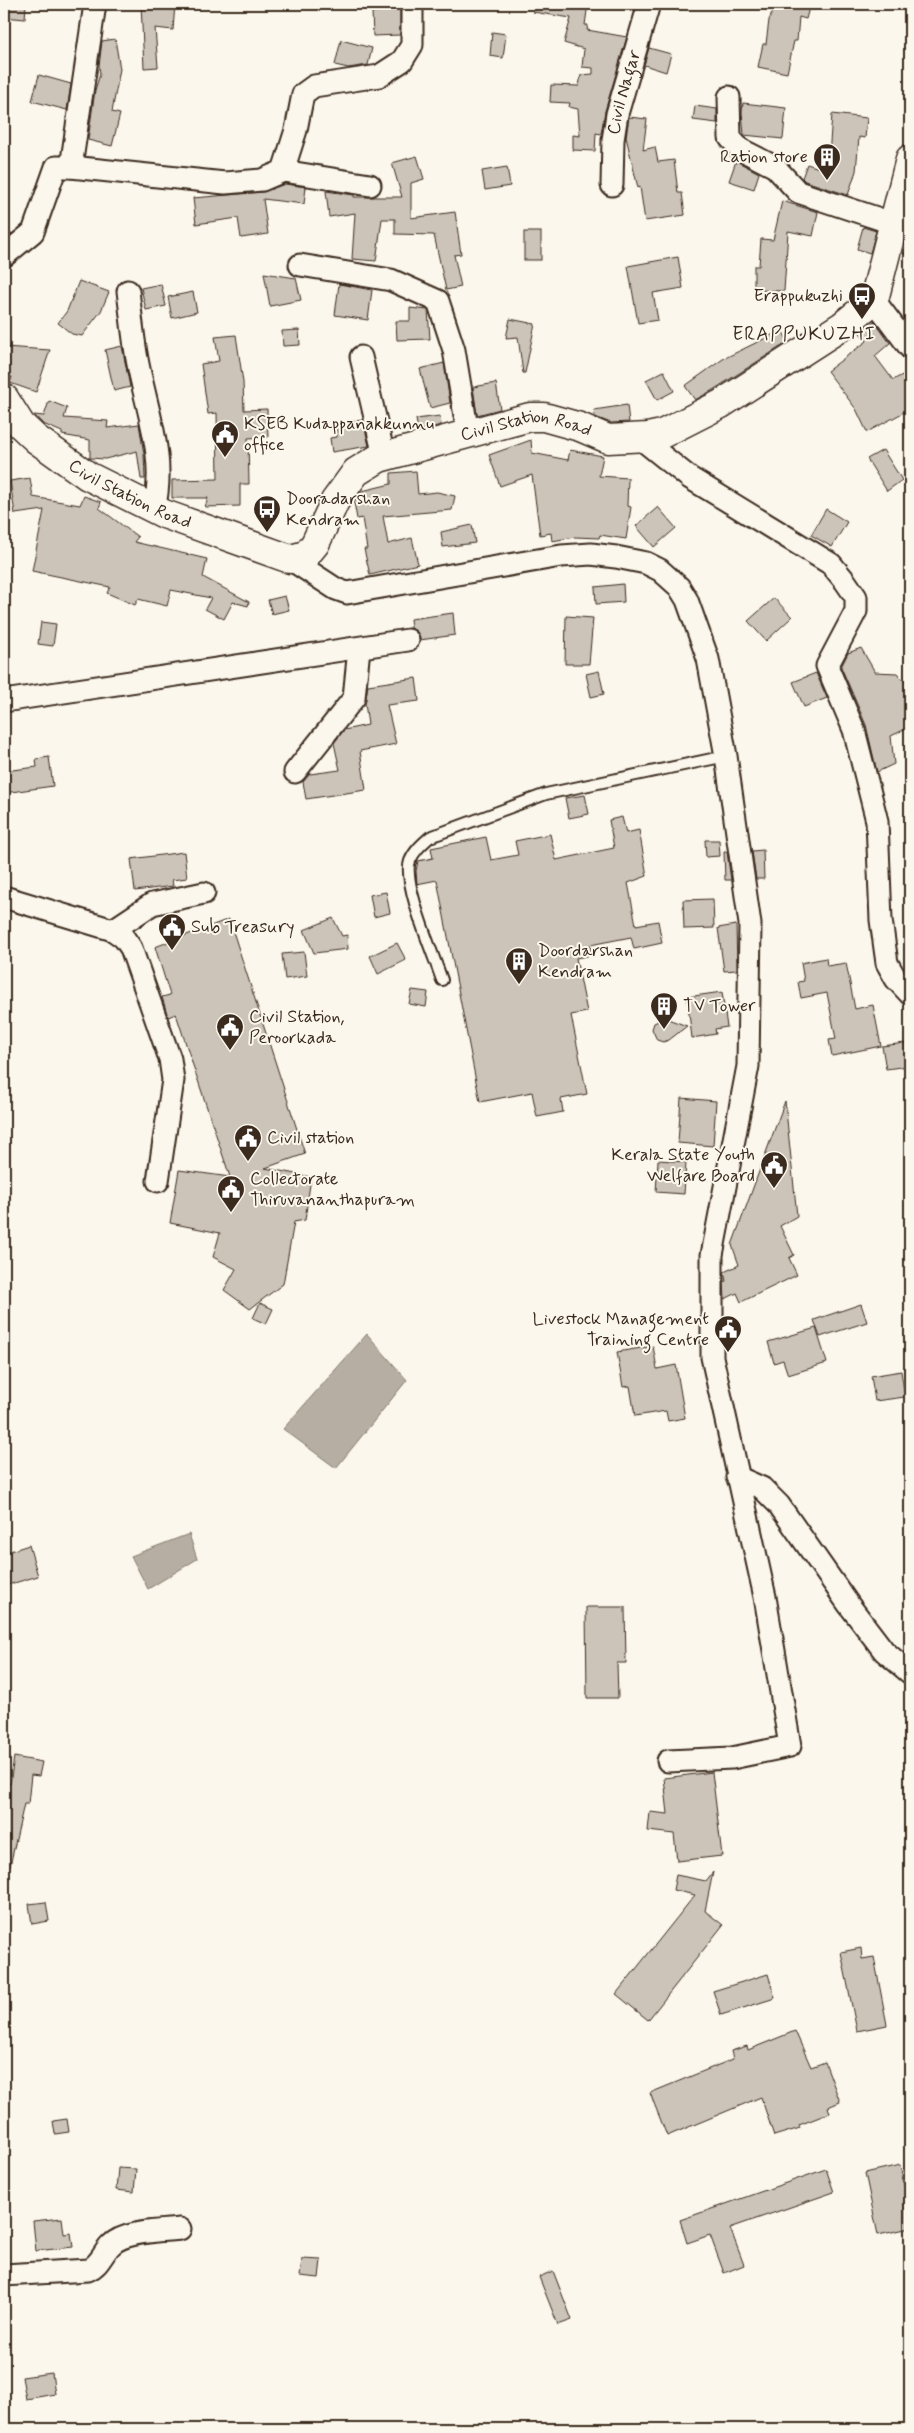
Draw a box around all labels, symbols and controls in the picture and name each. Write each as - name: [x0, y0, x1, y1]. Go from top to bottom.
- street label: Civil Nagar: [602, 47, 647, 136]
- building icon: Ration store: [812, 142, 842, 181]
- place label: Ration store: [720, 145, 808, 169]
- bus stop icon: Erappukuzhi: [847, 281, 877, 320]
- place label: Erappukuzhi: [753, 284, 843, 308]
- district label: ERAPPUKUZHI: [732, 322, 876, 347]
- street label: Civil Station Road: [458, 404, 595, 447]
- place label: KSEB Kudappanakkunnu office: [244, 412, 434, 457]
- public building icon: KSEB Kudappanakkunnu office: [210, 419, 240, 458]
- street label: Civil Station Road: [64, 454, 194, 535]
- place label: Dooradarshan Kendram: [286, 487, 390, 532]
- bus stop icon: Dooradarshan Kendram: [252, 494, 282, 533]
- public building icon: Sub Treasury: [157, 912, 187, 951]
- place label: Sub Treasury: [191, 915, 295, 939]
- place label: Doordarshan Kendram: [538, 939, 633, 984]
- building icon: Doordarshan Kendram: [504, 946, 534, 985]
- building icon: TV Tower: [649, 991, 679, 1030]
- place label: TV Tower: [683, 994, 756, 1018]
- place label: Civil Station, Peroorkada: [249, 1005, 345, 1050]
- public building icon: Civil Station, Peroorkada: [215, 1012, 245, 1051]
- public building icon: Civil station: [233, 1123, 263, 1162]
- place label: Civil station: [267, 1126, 354, 1150]
- place label: Kerala State Youth Welfare Board: [611, 1143, 755, 1188]
- public building icon: Kerala State Youth Welfare Board: [759, 1150, 789, 1189]
- place label: Collectorate Thiruvananthapuram: [250, 1167, 415, 1212]
- public building icon: Collectorate Thiruvananthapuram: [216, 1174, 246, 1213]
- place label: Livestock Management Training Centre: [533, 1307, 709, 1354]
- public building icon: Livestock Management Training Centre: [713, 1314, 743, 1353]

